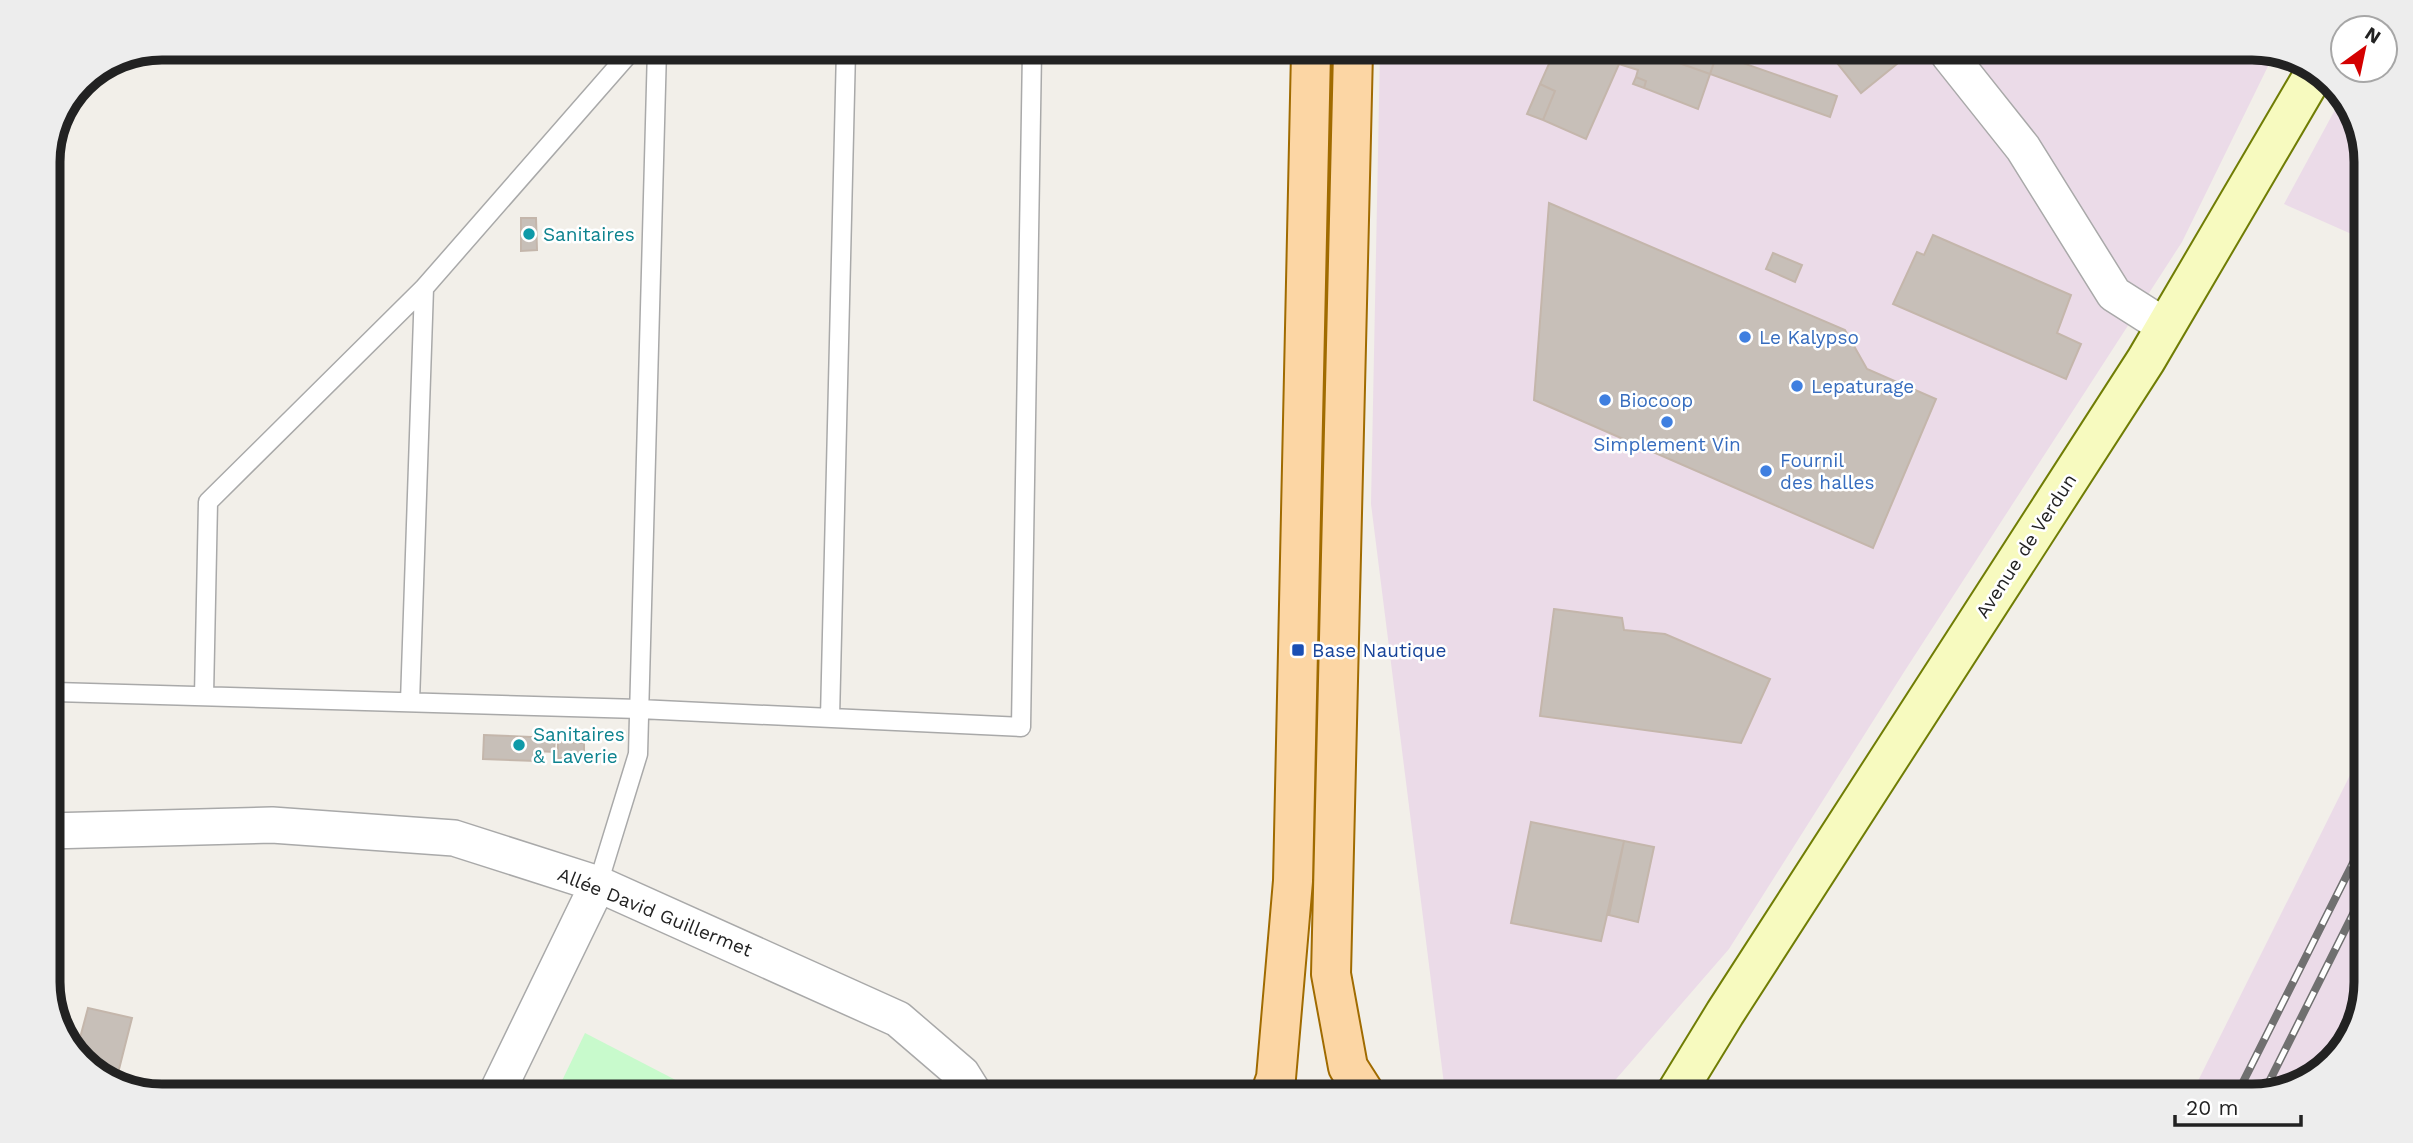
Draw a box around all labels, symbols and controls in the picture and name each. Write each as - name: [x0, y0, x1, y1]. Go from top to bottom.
- north arrow: [2329, 14, 2399, 84]
- text: N: [2361, 22, 2385, 49]
- place label: Sanitaires: [543, 223, 635, 246]
- marker: Sanitaires: [521, 226, 537, 242]
- place label: Le Kalypso: [1759, 326, 1859, 349]
- marker: Le Kalypso: [1737, 329, 1753, 345]
- place label: Lepaturage: [1811, 375, 1914, 398]
- marker: Lepaturage: [1789, 378, 1805, 394]
- place label: Biocoop: [1619, 389, 1693, 412]
- marker: Biocoop: [1597, 392, 1613, 408]
- marker: Simplement Vin: [1659, 414, 1675, 430]
- place label: Simplement Vin: [1593, 433, 1741, 456]
- place label: Fournil des halles: [1780, 449, 1875, 494]
- marker: Fournil des halles: [1758, 463, 1774, 479]
- street label: Avenue de Verdun: [1971, 469, 2081, 623]
- place label: Base Nautique: [1312, 639, 1447, 662]
- marker: Base Nautique: [1290, 642, 1306, 658]
- place label: Sanitaires & Laverie: [533, 723, 625, 768]
- marker: Sanitaires & Laverie: [511, 737, 527, 753]
- street label: Allée David Guillermet: [554, 862, 756, 962]
- scale bar: [2175, 1084, 2301, 1128]
- text: 20 m: [2186, 1095, 2238, 1120]

